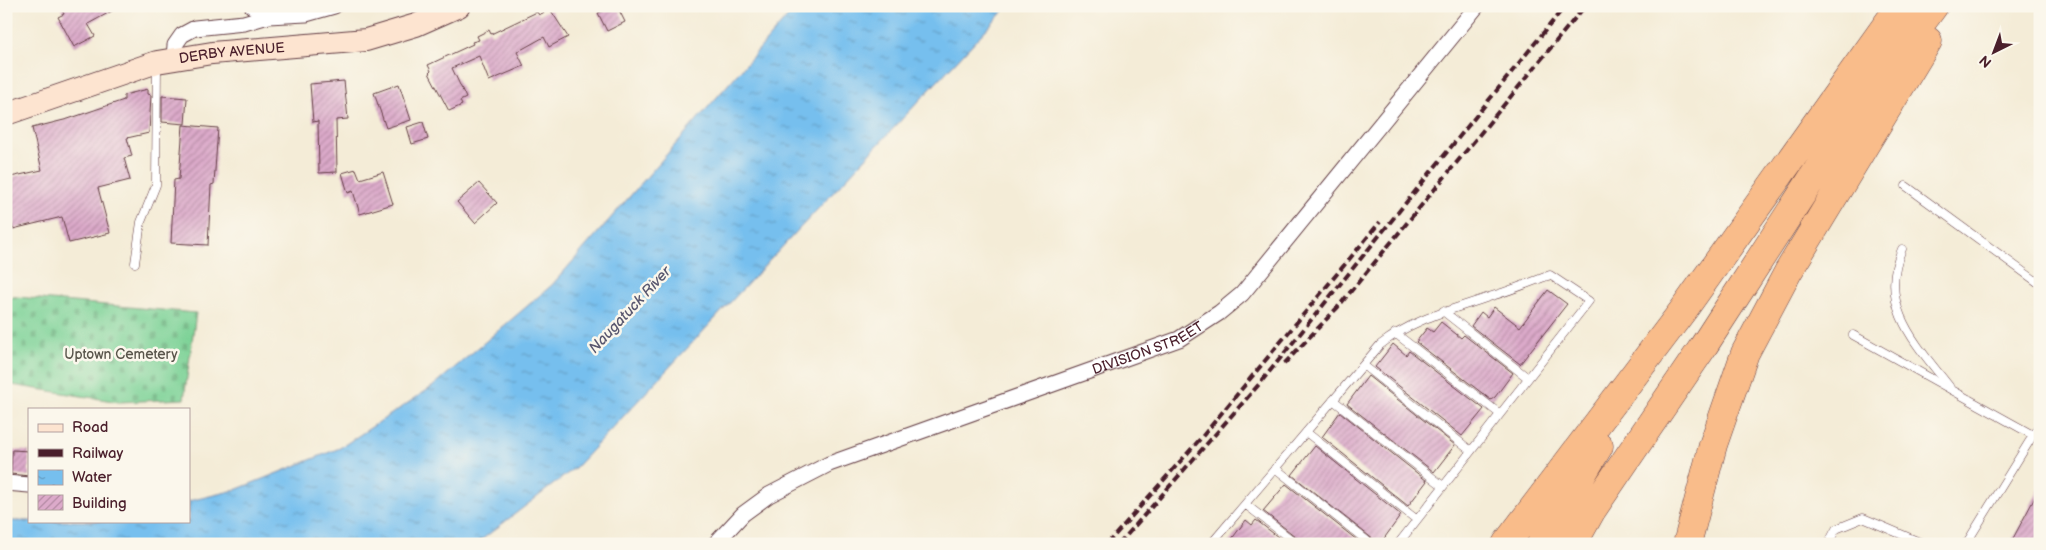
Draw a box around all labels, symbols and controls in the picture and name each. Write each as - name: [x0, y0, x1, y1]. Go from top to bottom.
- north arrow: [1968, 28, 2018, 78]
- street label: DERBY AVENUE: [178, 38, 285, 67]
- text: N: [1976, 51, 1995, 71]
- water label: Naugatuck River: [585, 261, 676, 357]
- street label: DIVISION STREET: [1090, 317, 1207, 378]
- park label: Uptown Cemetery: [64, 346, 178, 363]
- legend: [28, 408, 190, 522]
- text: Road: [72, 418, 108, 437]
- text: Railway: [72, 444, 123, 463]
- text: Water: [72, 468, 112, 487]
- text: Building: [72, 494, 127, 513]

